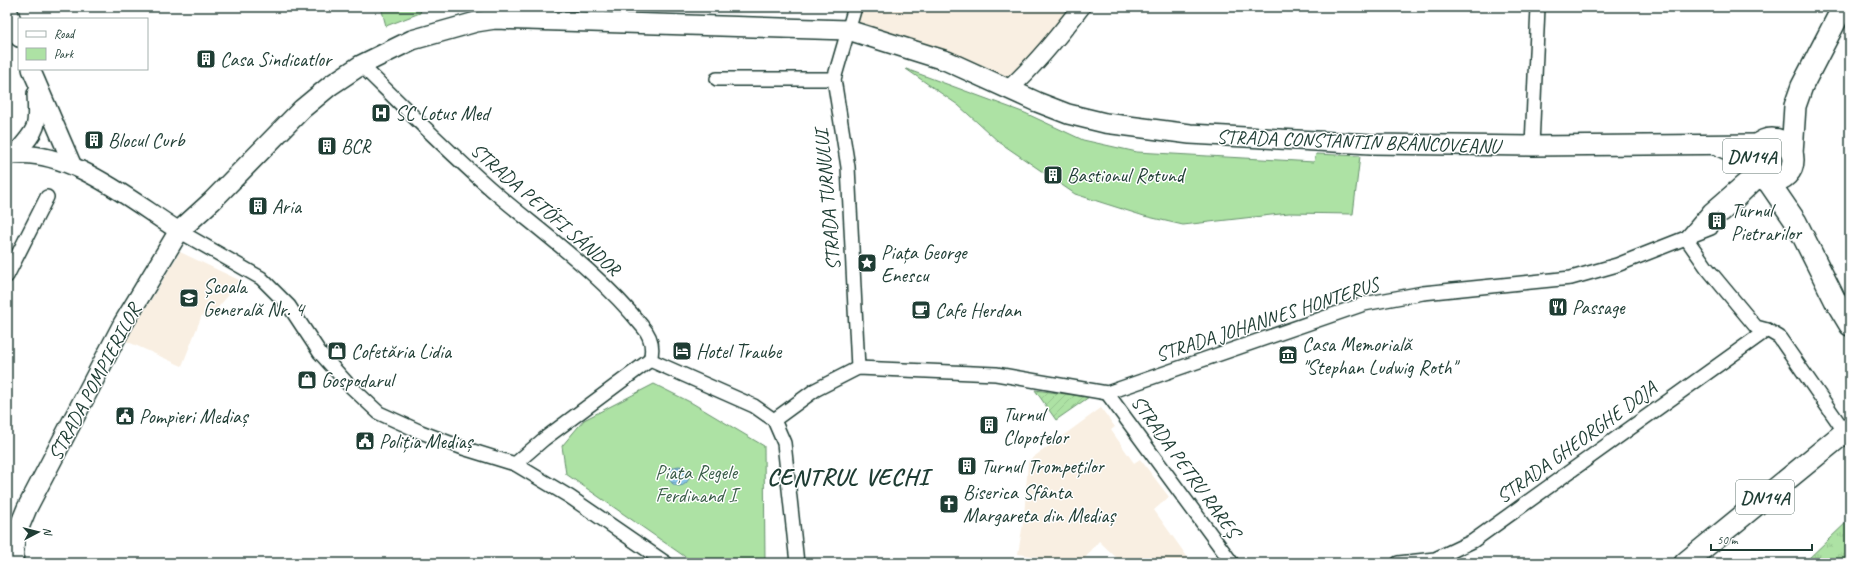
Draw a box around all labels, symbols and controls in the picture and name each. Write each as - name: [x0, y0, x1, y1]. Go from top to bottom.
- legend: [18, 18, 148, 70]
- text: Road: [54, 26, 76, 42]
- text: Park: [54, 46, 75, 62]
- place label: Casa Sindicatlor: [220, 47, 333, 72]
- building icon: Casa Sindicatlor: [195, 48, 217, 70]
- place label: SC Lotus Med: [395, 101, 492, 126]
- hospital icon: SC Lotus Med: [370, 102, 392, 124]
- street label: STRADA TURNULUI: [809, 124, 846, 272]
- street label: STRADA CONSTANTIN BRÂNCOVEANU: [1216, 124, 1503, 159]
- place label: Blocul Curb: [108, 128, 186, 153]
- building icon: Blocul Curb: [83, 129, 105, 151]
- place label: BCR: [341, 134, 372, 159]
- building icon: BCR: [316, 135, 338, 157]
- street label: STRADA PETŐFI SÁNDOR: [466, 138, 627, 283]
- road number: DN14A: [1723, 139, 1781, 173]
- place label: Bastionul Rotund: [1067, 163, 1187, 188]
- building icon: Bastionul Rotund: [1042, 164, 1064, 186]
- place label: Aria: [272, 194, 303, 219]
- building icon: Aria: [247, 195, 269, 217]
- place label: Turnul Pietrarilor: [1731, 198, 1803, 246]
- building icon: Turnul Pietrarilor: [1706, 210, 1728, 232]
- place label: Piața George Enescu: [881, 240, 968, 288]
- place icon: Piața George Enescu: [856, 252, 878, 274]
- street label: STRADA JOHANNES HONTERUS: [1152, 271, 1384, 367]
- place label: Școala Generală Nr. 4: [203, 274, 306, 322]
- school or university icon: Școala Generală Nr. 4: [178, 287, 200, 309]
- place label: Passage: [1572, 295, 1626, 320]
- restaurant icon: Passage: [1547, 296, 1569, 318]
- street label: STRADA POMPIERILOR: [43, 298, 147, 465]
- place label: Cafe Herdan: [935, 298, 1022, 323]
- cafe icon: Cafe Herdan: [910, 299, 932, 321]
- place label: Casa Memorială "Stephan Ludwig Roth": [1302, 332, 1461, 380]
- place label: Cofetăria Lidia: [351, 339, 453, 364]
- place label: Hotel Traube: [696, 339, 783, 364]
- shop icon: Cofetăria Lidia: [326, 340, 348, 362]
- hotel icon: Hotel Traube: [671, 340, 693, 362]
- museum icon: Casa Memorială "Stephan Ludwig Roth": [1277, 344, 1299, 366]
- place label: Gospodarul: [321, 368, 397, 393]
- shop icon: Gospodarul: [296, 369, 318, 391]
- street label: STRADA GHEORGHE DOJA: [1491, 375, 1662, 509]
- street label: STRADA PETRU RAREȘ: [1126, 390, 1248, 546]
- place label: Turnul Clopotelor: [1003, 402, 1070, 450]
- place label: Pompieri Mediaș: [139, 404, 250, 429]
- public building icon: Pompieri Mediaș: [114, 405, 136, 427]
- building icon: Turnul Clopotelor: [978, 414, 1000, 436]
- place label: Poliția Mediaș: [379, 429, 475, 454]
- public building icon: Poliția Mediaș: [354, 430, 376, 452]
- place label: Turnul Trompeților: [981, 454, 1105, 479]
- building icon: Turnul Trompeților: [956, 455, 978, 477]
- park label: Piața Regele Ferdinand I: [655, 460, 741, 508]
- district label: CENTRUL VECHI: [767, 462, 933, 492]
- place label: Biserica Sfânta Margareta din Mediaș: [963, 480, 1117, 528]
- road number: DN14A: [1736, 480, 1794, 514]
- church icon: Biserica Sfânta Margareta din Mediaș: [938, 493, 960, 515]
- north arrow: [18, 512, 58, 552]
- scale bar: [1711, 526, 1812, 552]
- text: N: [41, 527, 56, 537]
- text: 50 m: [1717, 532, 1739, 548]

